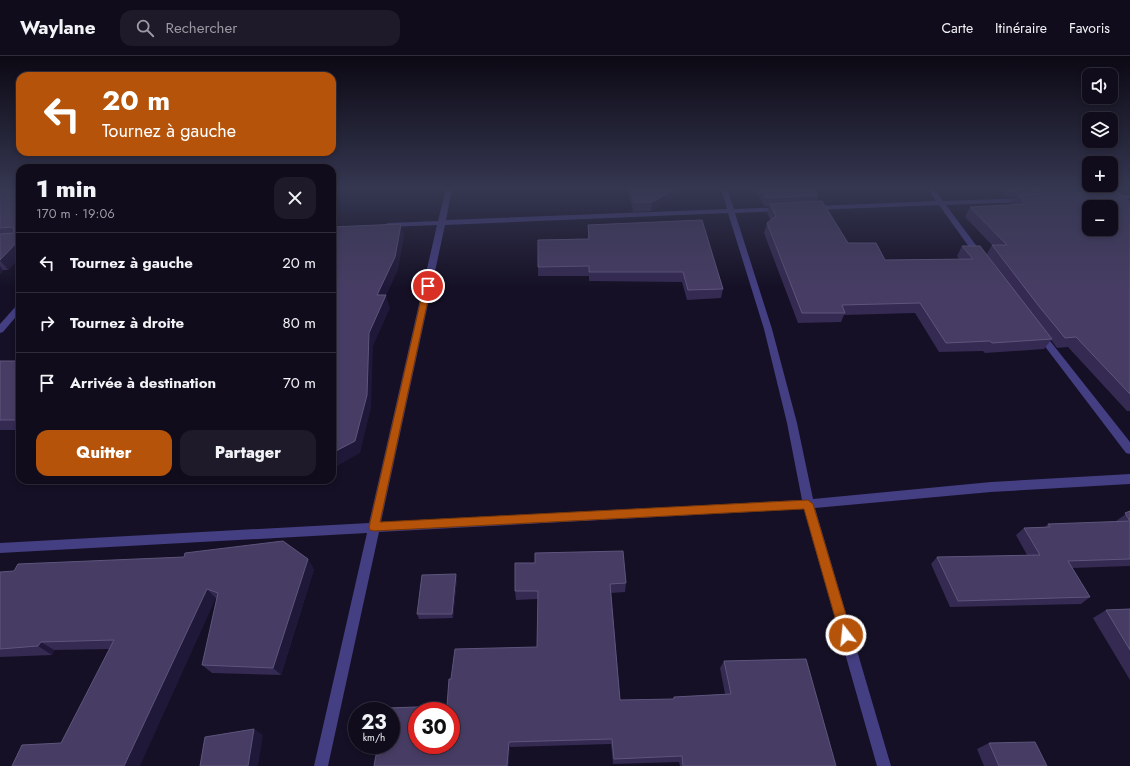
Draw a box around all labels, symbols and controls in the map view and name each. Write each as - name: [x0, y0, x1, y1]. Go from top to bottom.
- search box: [120, 10, 400, 46]
- text: Waylane: [20, 14, 96, 41]
- icon: search: [134, 17, 156, 39]
- text: Rechercher: [166, 17, 237, 39]
- text: Carte: [941, 18, 973, 38]
- text: Itinéraire: [995, 18, 1047, 38]
- text: Favoris: [1069, 18, 1110, 38]
- map controls: [1082, 68, 1118, 236]
- button: sound: [1082, 68, 1118, 104]
- text: 20 m: [102, 80, 170, 121]
- icon: left: [36, 88, 88, 140]
- button: layers: [1082, 112, 1118, 148]
- text: Tournez à gauche: [102, 118, 236, 144]
- button: +: [1082, 156, 1118, 192]
- text: 1 min: [36, 171, 97, 206]
- button: close: [274, 177, 316, 219]
- button: −: [1082, 200, 1118, 236]
- text: 170 m · 19:06: [36, 204, 115, 223]
- icon: left: [36, 252, 58, 274]
- text: Tournez à gauche: [70, 252, 193, 274]
- text: 20 m: [282, 252, 316, 274]
- pin: [411, 269, 445, 303]
- icon: arrive: [417, 275, 439, 297]
- icon: right: [36, 312, 58, 334]
- text: Tournez à droite: [70, 312, 184, 334]
- text: 80 m: [283, 312, 316, 334]
- icon: arrive: [36, 372, 58, 394]
- text: Arrivée à destination: [70, 372, 216, 394]
- text: 70 m: [283, 372, 316, 394]
- button: Quitter: [36, 430, 172, 476]
- button: Partager: [180, 430, 316, 476]
- position arrow: [825, 614, 867, 656]
- speed limit sign: 30: [408, 702, 460, 754]
- text: 23: [361, 708, 387, 737]
- text: km/h: [363, 730, 385, 745]

